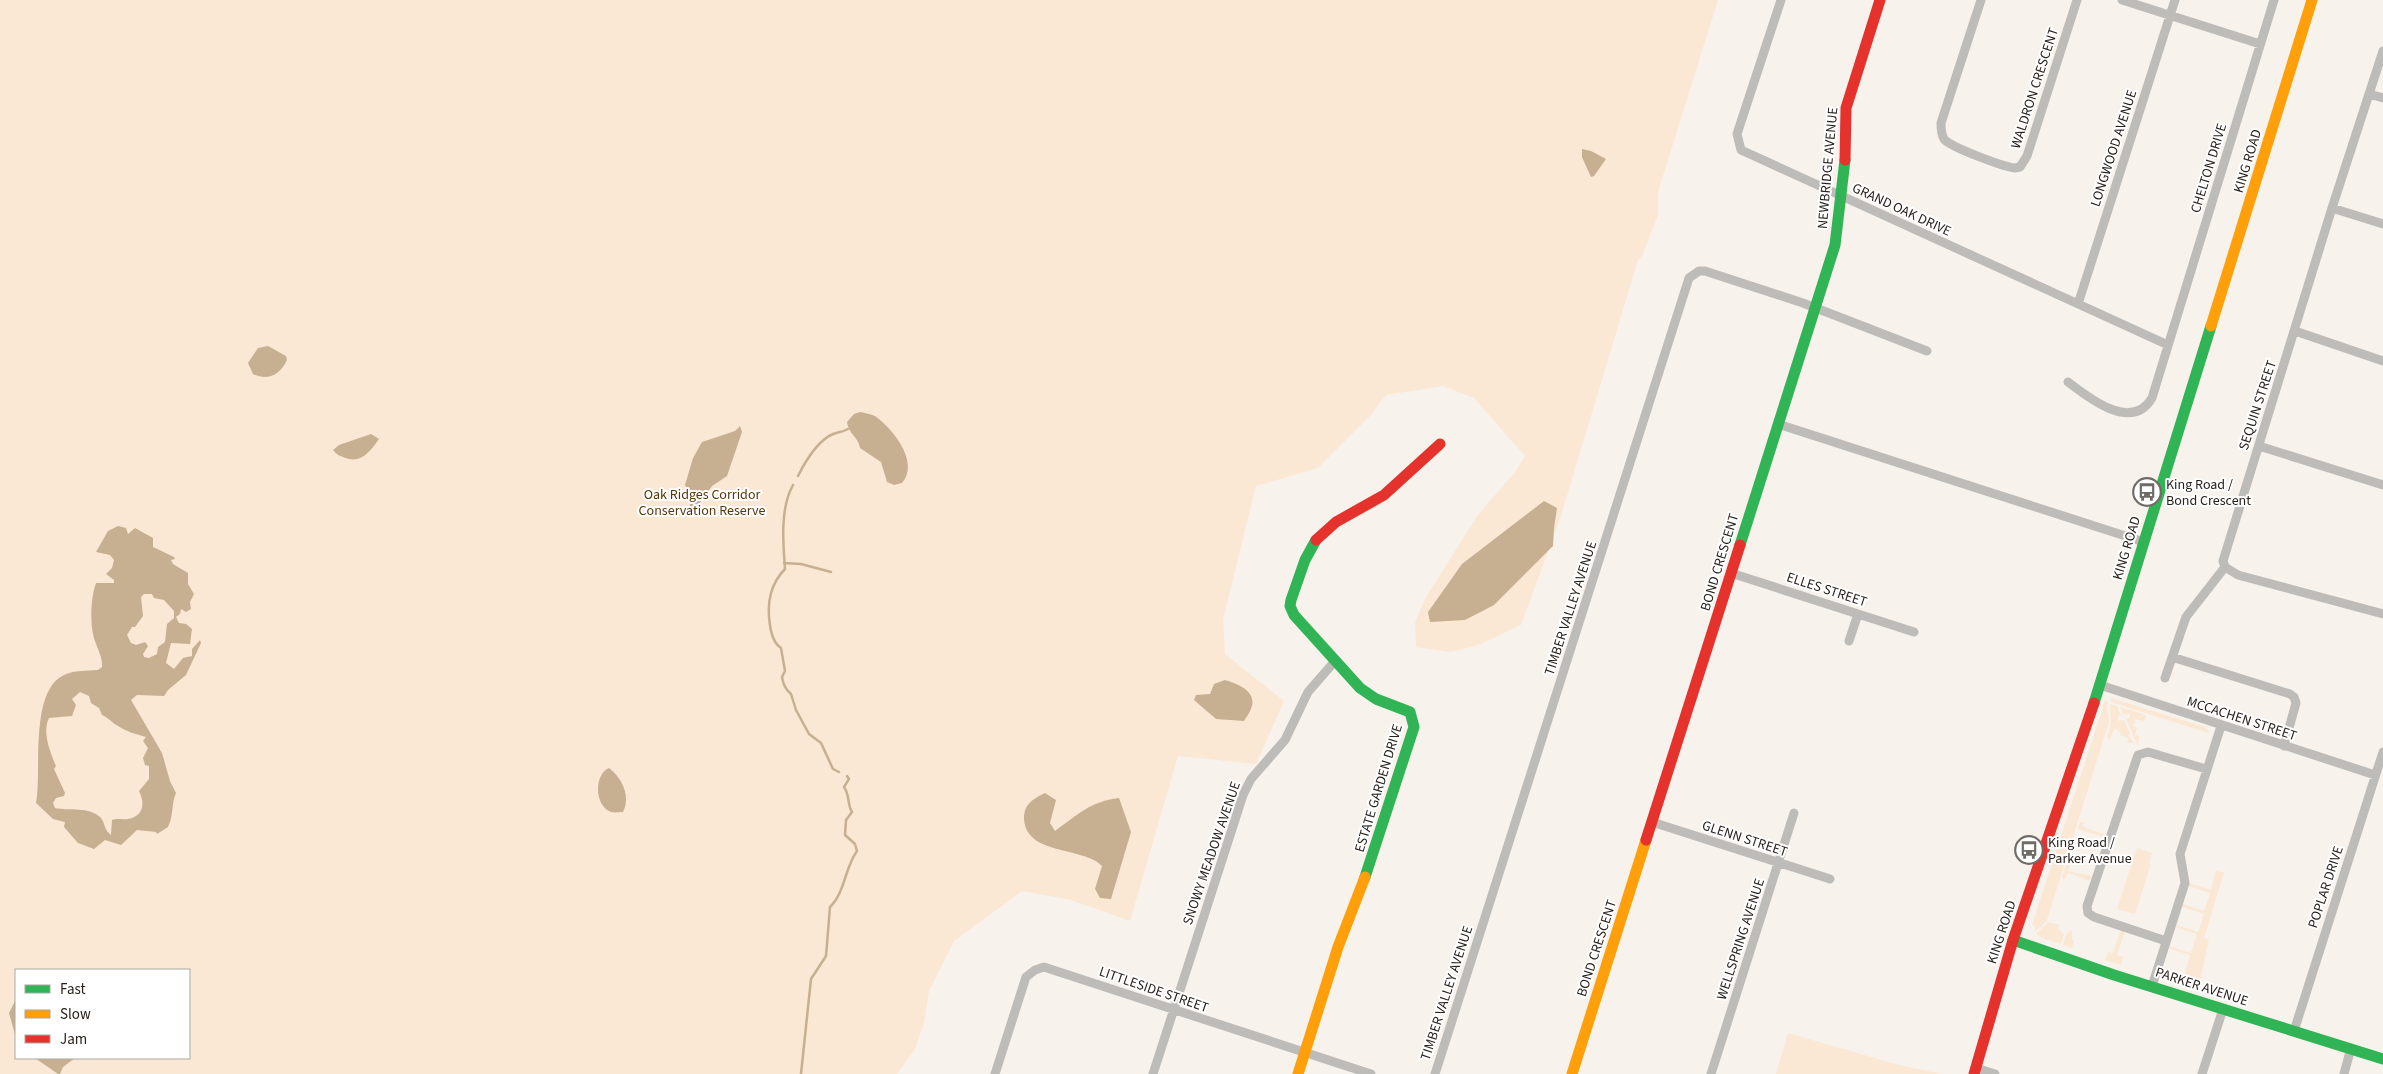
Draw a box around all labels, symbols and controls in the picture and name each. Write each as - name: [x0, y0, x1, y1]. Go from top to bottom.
- street label: WALDRON CRESCENT: [2006, 25, 2064, 151]
- street label: LONGWOOD AVENUE: [2086, 87, 2142, 209]
- street label: NEWBRIDGE AVENUE: [1813, 106, 1843, 230]
- street label: CHELTON DRIVE: [2186, 121, 2232, 216]
- street label: KING ROAD: [2229, 127, 2267, 196]
- street label: GRAND OAK DRIVE: [1849, 178, 1954, 242]
- street label: SEQUIN STREET: [2234, 357, 2282, 453]
- place label: King Road / Bond Crescent: [2166, 475, 2251, 511]
- bus stop icon: King Road / Bond Crescent: [2132, 477, 2162, 507]
- park label: Oak Ridges Corridor Conservation Reserve: [639, 485, 765, 521]
- street label: BOND CRESCENT: [1696, 511, 1744, 613]
- street label: KING ROAD: [2108, 514, 2146, 583]
- street label: TIMBER VALLEY AVENUE: [1540, 539, 1602, 678]
- street label: ELLES STREET: [1784, 568, 1870, 613]
- street label: MCCACHEN STREET: [2184, 692, 2300, 746]
- street label: ESTATE GARDEN DRIVE: [1350, 722, 1408, 855]
- street label: SNOWY MEADOW AVENUE: [1178, 779, 1246, 928]
- street label: GLENN STREET: [1699, 816, 1790, 862]
- place label: King Road / Parker Avenue: [2048, 833, 2132, 869]
- bus stop icon: King Road / Parker Avenue: [2014, 835, 2044, 865]
- street label: POPLAR DRIVE: [2303, 844, 2349, 931]
- street label: WELLSPRING AVENUE: [1712, 876, 1770, 1003]
- street label: BOND CRESCENT: [1572, 897, 1622, 999]
- street label: KING ROAD: [1982, 898, 2022, 967]
- street label: TIMBER VALLEY AVENUE: [1416, 924, 1478, 1063]
- street label: LITTLESIDE STREET: [1096, 962, 1212, 1018]
- street label: PARKER AVENUE: [2153, 963, 2251, 1011]
- legend: [15, 969, 190, 1059]
- text: Fast: [60, 979, 86, 1000]
- text: Slow: [60, 1004, 91, 1025]
- text: Jam: [60, 1029, 87, 1050]

